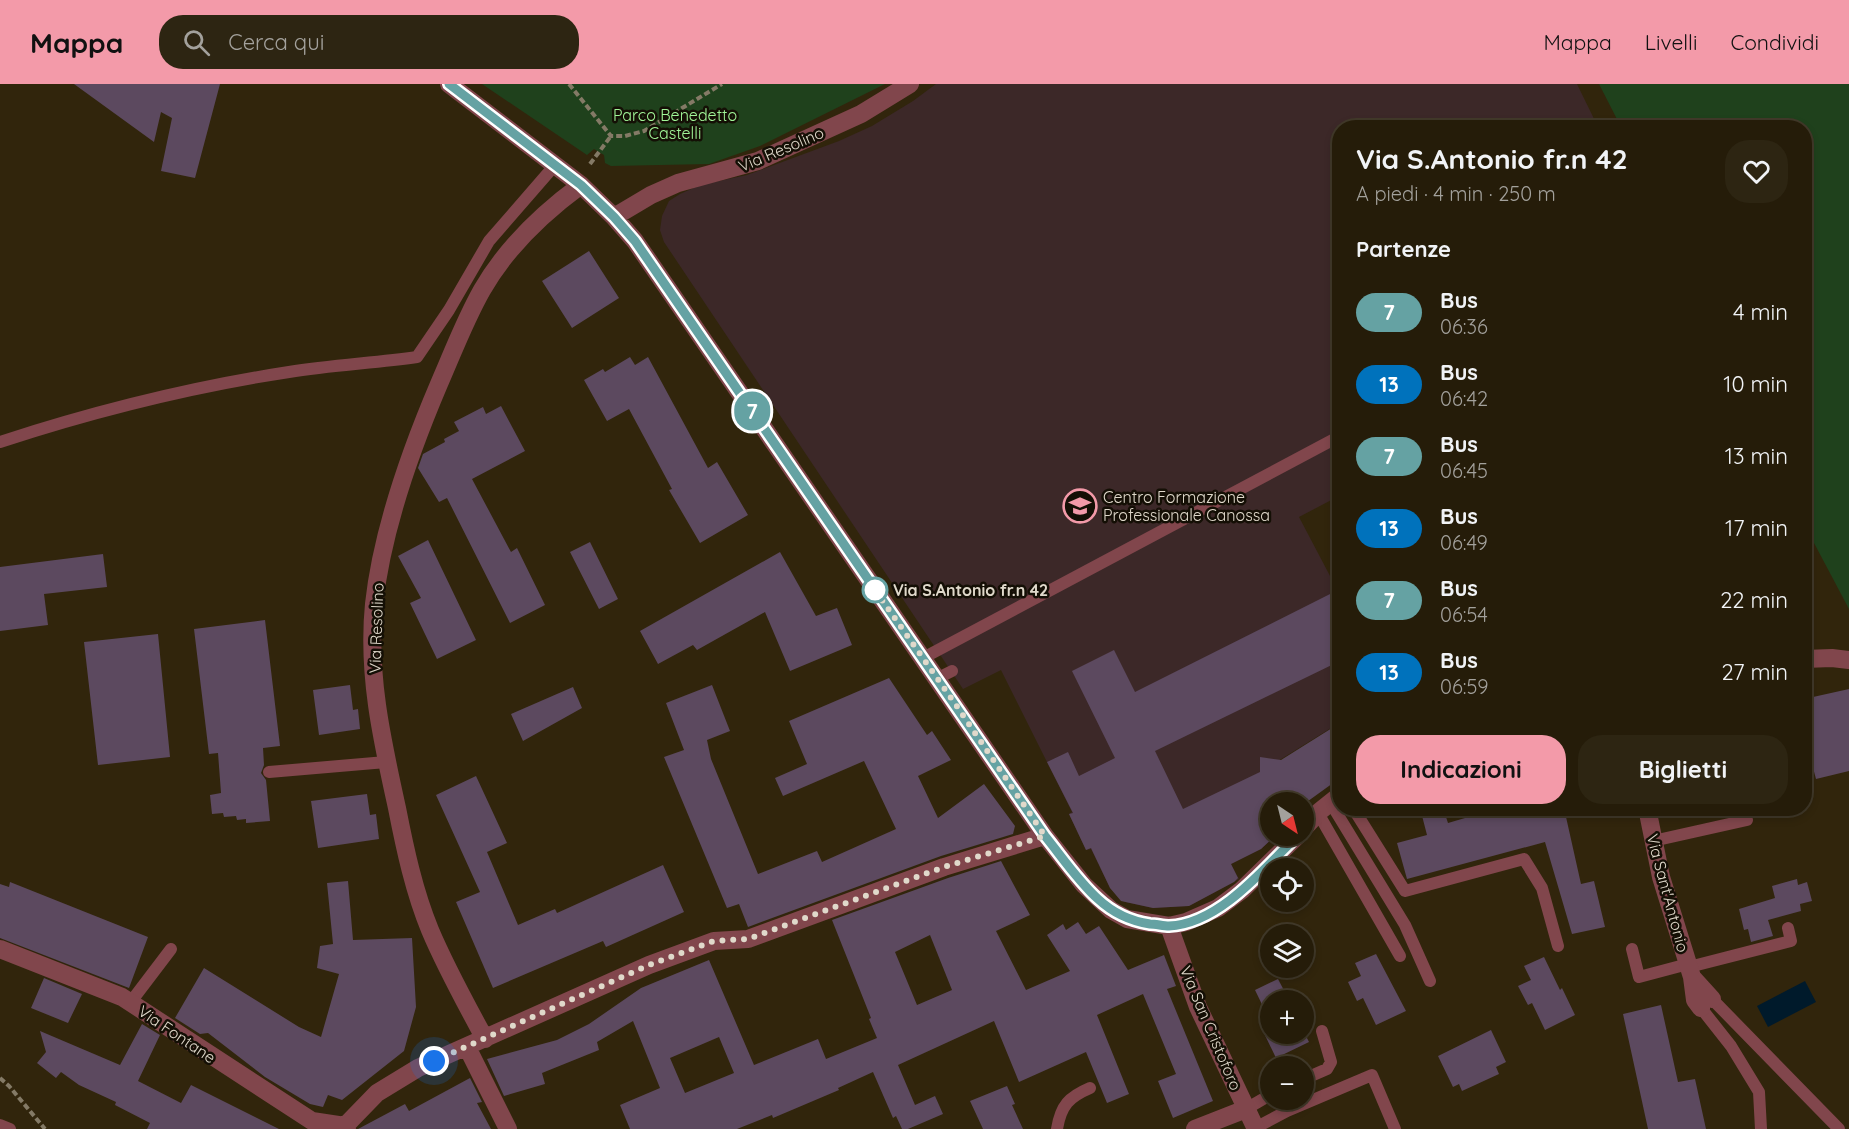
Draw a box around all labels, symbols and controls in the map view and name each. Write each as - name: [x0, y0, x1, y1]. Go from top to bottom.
- search box: [159, 15, 579, 69]
- text: Mappa: [30, 25, 123, 60]
- icon: search: [180, 26, 213, 59]
- text: Cerca qui: [228, 28, 324, 56]
- text: Mappa: [1543, 29, 1612, 55]
- text: Livelli: [1645, 29, 1697, 55]
- text: Condividi: [1730, 29, 1819, 55]
- park label: Parco Benedetto Castelli: [613, 105, 737, 143]
- street label: Via Resolino: [735, 122, 827, 176]
- button: heart: [1725, 140, 1788, 203]
- text: Via S.Antonio fr.n 42: [1356, 141, 1628, 176]
- text: A piedi · 4 min · 250 m: [1356, 181, 1556, 206]
- text: Partenze: [1356, 235, 1451, 263]
- text: Bus: [1440, 286, 1478, 314]
- text: 4 min: [1733, 298, 1788, 326]
- text: 7: [1383, 299, 1395, 325]
- text: 06:36: [1440, 314, 1488, 339]
- text: Bus: [1440, 358, 1478, 386]
- text: 10 min: [1723, 370, 1788, 398]
- text: 13: [1379, 371, 1399, 397]
- text: 06:42: [1440, 386, 1488, 411]
- line badge: 7: [732, 392, 771, 430]
- text: 7: [746, 398, 758, 424]
- text: Bus: [1440, 430, 1478, 458]
- text: 13 min: [1725, 442, 1788, 470]
- text: 7: [1383, 443, 1395, 469]
- text: 06:45: [1440, 458, 1488, 483]
- place label: Centro Formazione Professionale Canossa: [1103, 487, 1270, 525]
- school or university icon: Centro Formazione Professionale Canossa: [1062, 488, 1098, 524]
- text: Bus: [1440, 502, 1478, 530]
- text: 17 min: [1725, 514, 1788, 542]
- text: 13: [1379, 515, 1399, 541]
- text: 06:49: [1440, 530, 1488, 555]
- text: Bus: [1440, 574, 1478, 602]
- marker: Via S.Antonio fr.n 42: [862, 577, 888, 603]
- place label: Via S.Antonio fr.n 42: [893, 580, 1048, 600]
- street label: Via Resolino: [364, 582, 388, 674]
- text: 22 min: [1720, 586, 1788, 614]
- text: 7: [1383, 587, 1395, 613]
- text: 06:54: [1440, 602, 1488, 627]
- text: Bus: [1440, 646, 1478, 674]
- text: 27 min: [1721, 658, 1788, 686]
- text: 13: [1379, 659, 1399, 685]
- text: 06:59: [1440, 674, 1488, 699]
- button: Indicazioni: [1356, 735, 1566, 804]
- button: Biglietti: [1578, 735, 1788, 804]
- north arrow: [1260, 792, 1314, 846]
- map controls: [1260, 792, 1314, 1110]
- street label: Via Sant'Antonio: [1643, 832, 1693, 954]
- button: locate: [1260, 858, 1314, 912]
- button: layers: [1260, 924, 1314, 978]
- street label: Via San Cristoforo: [1176, 963, 1246, 1093]
- button: +: [1260, 990, 1314, 1044]
- street label: Via Fontane: [134, 1001, 220, 1067]
- your location: [419, 1046, 449, 1076]
- button: −: [1260, 1056, 1314, 1110]

